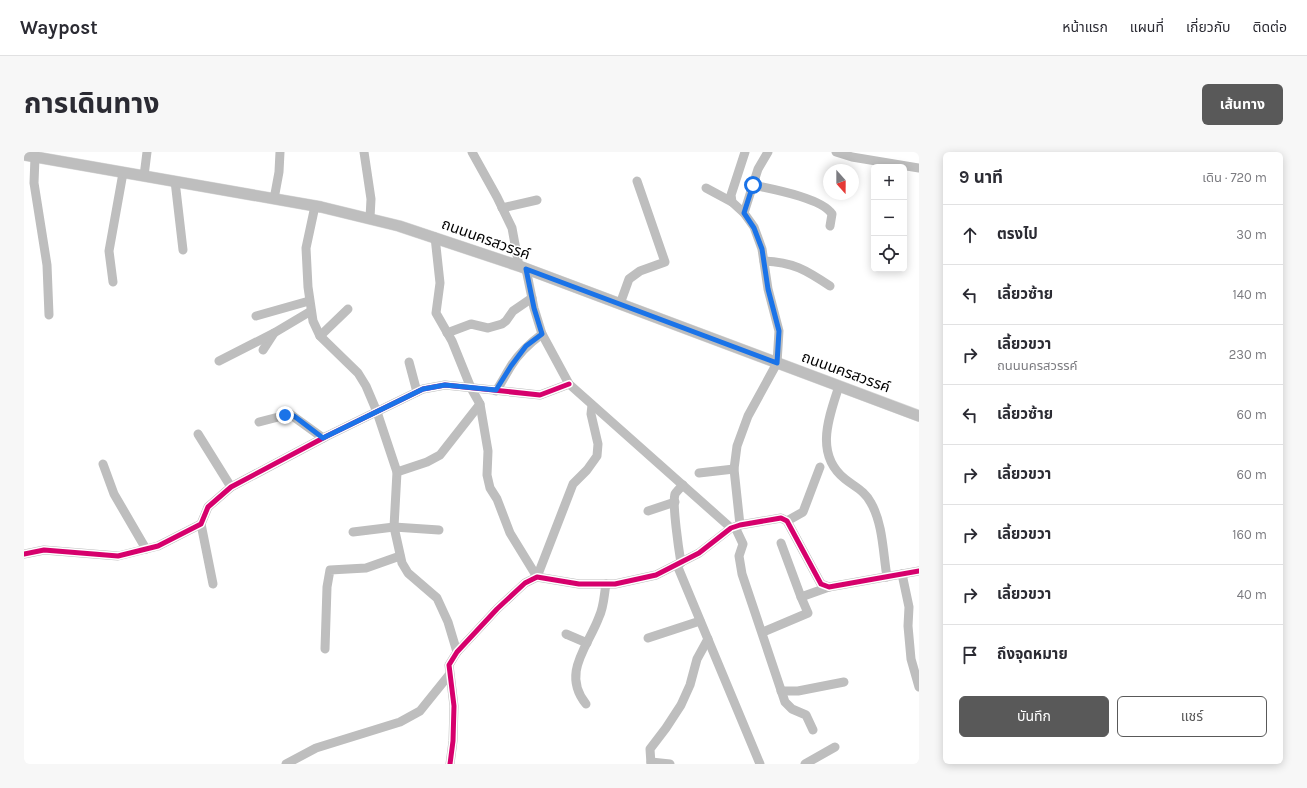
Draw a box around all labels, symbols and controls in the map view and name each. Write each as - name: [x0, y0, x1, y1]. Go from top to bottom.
- text: Waypost: [20, 17, 98, 39]
- text: หน้าแรก: [1062, 19, 1108, 36]
- text: แผนที่: [1130, 19, 1164, 36]
- text: เกี่ยวกับ: [1186, 19, 1231, 36]
- text: ติดต่อ: [1253, 19, 1287, 36]
- button: เส้นทาง: [1202, 84, 1283, 125]
- text: การเดินทาง: [24, 87, 159, 120]
- north arrow: [823, 164, 859, 200]
- map controls: [871, 164, 907, 272]
- button: +: [871, 164, 907, 200]
- text: 9 นาที: [959, 167, 1003, 187]
- text: เดิน · 720 m: [1202, 170, 1267, 185]
- route start: [744, 176, 762, 194]
- button: −: [871, 200, 907, 236]
- street label: ถนนนครสวรรค์: [439, 215, 533, 263]
- icon: ahead: [959, 224, 981, 246]
- text: ตรงไป: [997, 225, 1038, 243]
- text: 30 m: [1236, 227, 1267, 242]
- button: locate: [871, 236, 907, 272]
- icon: left: [959, 284, 981, 306]
- text: เลี้ยวซ้าย: [997, 285, 1053, 303]
- text: 140 m: [1232, 287, 1267, 302]
- text: เลี้ยวขวา: [997, 335, 1051, 353]
- icon: right: [959, 344, 981, 366]
- text: 230 m: [1229, 347, 1267, 362]
- street label: ถนนนครสวรรค์: [799, 348, 893, 396]
- text: ถนนนครสวรรค์: [997, 358, 1078, 373]
- icon: left: [959, 404, 981, 426]
- text: เลี้ยวซ้าย: [997, 405, 1053, 423]
- route end: [276, 406, 294, 424]
- text: 60 m: [1237, 407, 1267, 422]
- icon: right: [959, 464, 981, 486]
- text: เลี้ยวขวา: [997, 465, 1051, 483]
- text: 60 m: [1237, 467, 1267, 482]
- icon: right: [959, 524, 981, 546]
- text: เลี้ยวขวา: [997, 525, 1051, 543]
- text: 160 m: [1232, 527, 1267, 542]
- icon: right: [959, 584, 981, 606]
- text: เลี้ยวขวา: [997, 585, 1051, 603]
- text: 40 m: [1237, 587, 1267, 602]
- icon: arrive: [959, 644, 981, 666]
- text: ถึงจุดหมาย: [997, 645, 1068, 663]
- button: บันทึก: [959, 696, 1109, 737]
- button: แชร์: [1117, 696, 1267, 737]

